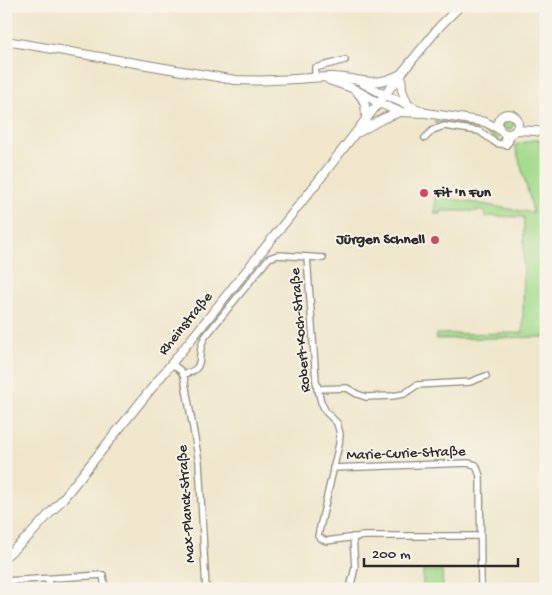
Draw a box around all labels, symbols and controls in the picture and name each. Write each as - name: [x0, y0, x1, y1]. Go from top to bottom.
- place label: Fit 'n Fun: [433, 184, 492, 202]
- marker: Fit 'n Fun: [418, 187, 430, 199]
- place label: Jürgen Schnell: [335, 231, 426, 249]
- marker: Jürgen Schnell: [429, 234, 441, 246]
- street label: Robert-Koch-Straße: [287, 267, 315, 393]
- street label: Rheinstraße: [155, 289, 217, 359]
- street label: Marie-Curie-Straße: [346, 443, 466, 465]
- street label: Max-Planck-Straße: [174, 444, 200, 564]
- scale bar: [364, 535, 518, 567]
- text: 200 m: [372, 546, 411, 564]

